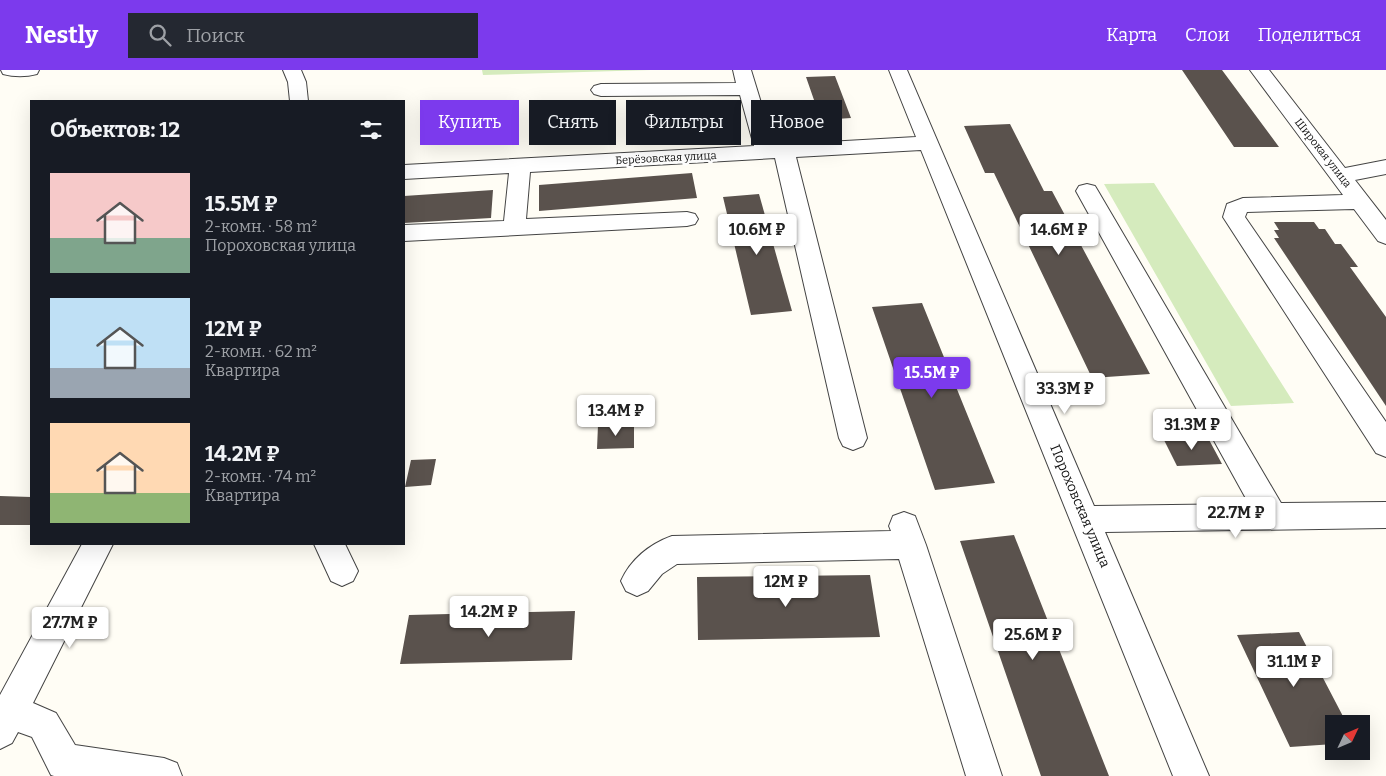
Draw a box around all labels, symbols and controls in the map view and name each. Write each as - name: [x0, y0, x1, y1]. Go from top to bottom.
- search box: [128, 13, 478, 58]
- text: Nestly: [25, 21, 98, 49]
- icon: search: [146, 21, 174, 49]
- text: Поиск: [186, 24, 245, 47]
- text: Карта: [1106, 24, 1157, 46]
- text: Слои: [1185, 24, 1230, 46]
- text: Поделиться: [1258, 24, 1361, 46]
- chip: Купить: [420, 100, 519, 145]
- chip: Снять: [529, 100, 616, 145]
- chip: Фильтры: [626, 100, 741, 145]
- chip: Новое: [751, 100, 842, 145]
- icon: filters: [357, 116, 385, 144]
- street label: Широкая улица: [1292, 116, 1354, 190]
- text: Объектов: 12: [50, 117, 180, 143]
- street label: Берёзовская улица: [615, 149, 717, 167]
- text: 15.5M ₽: [205, 191, 278, 217]
- icon: home: [90, 193, 150, 253]
- pin: 10.6M ₽: [711, 214, 803, 256]
- pin: 14.6M ₽: [1013, 214, 1105, 256]
- text: 2-комн. · 58 m²: [205, 217, 317, 236]
- text: 10.6M ₽: [729, 220, 785, 239]
- text: 14.6M ₽: [1031, 220, 1087, 239]
- text: Пороховская улица: [205, 236, 356, 255]
- text: 12M ₽: [205, 316, 262, 342]
- icon: home: [90, 318, 150, 378]
- text: 2-комн. · 62 m²: [205, 342, 317, 361]
- pin: 15.5M ₽: [886, 356, 978, 399]
- text: Квартира: [205, 361, 280, 380]
- text: 15.5M ₽: [904, 363, 960, 382]
- pin: 33.3M ₽: [1019, 372, 1111, 415]
- text: 33.3M ₽: [1036, 379, 1094, 398]
- pin: 13.4M ₽: [570, 394, 662, 437]
- text: 13.4M ₽: [588, 401, 644, 420]
- pin: 31.3M ₽: [1146, 408, 1238, 451]
- text: 31.3M ₽: [1164, 415, 1220, 434]
- text: 14.2M ₽: [205, 441, 280, 467]
- street label: Пороховская улица: [1046, 442, 1114, 570]
- icon: home: [90, 443, 150, 503]
- text: 2-комн. · 74 m²: [205, 467, 316, 486]
- text: Квартира: [205, 486, 280, 505]
- pin: 22.7M ₽: [1190, 496, 1282, 539]
- text: 22.7M ₽: [1208, 503, 1264, 522]
- pin: 12M ₽: [751, 566, 821, 608]
- text: 12M ₽: [764, 572, 808, 591]
- pin: 14.2M ₽: [443, 596, 535, 638]
- text: 14.2M ₽: [461, 602, 517, 621]
- pin: 27.7M ₽: [24, 606, 116, 649]
- text: 27.7M ₽: [43, 613, 97, 632]
- pin: 25.6M ₽: [987, 618, 1079, 661]
- text: 25.6M ₽: [1004, 625, 1062, 644]
- pin: 31.1M ₽: [1248, 646, 1340, 688]
- text: 31.1M ₽: [1267, 652, 1321, 671]
- north arrow: [1325, 715, 1370, 760]
- map controls: [1325, 715, 1370, 760]

